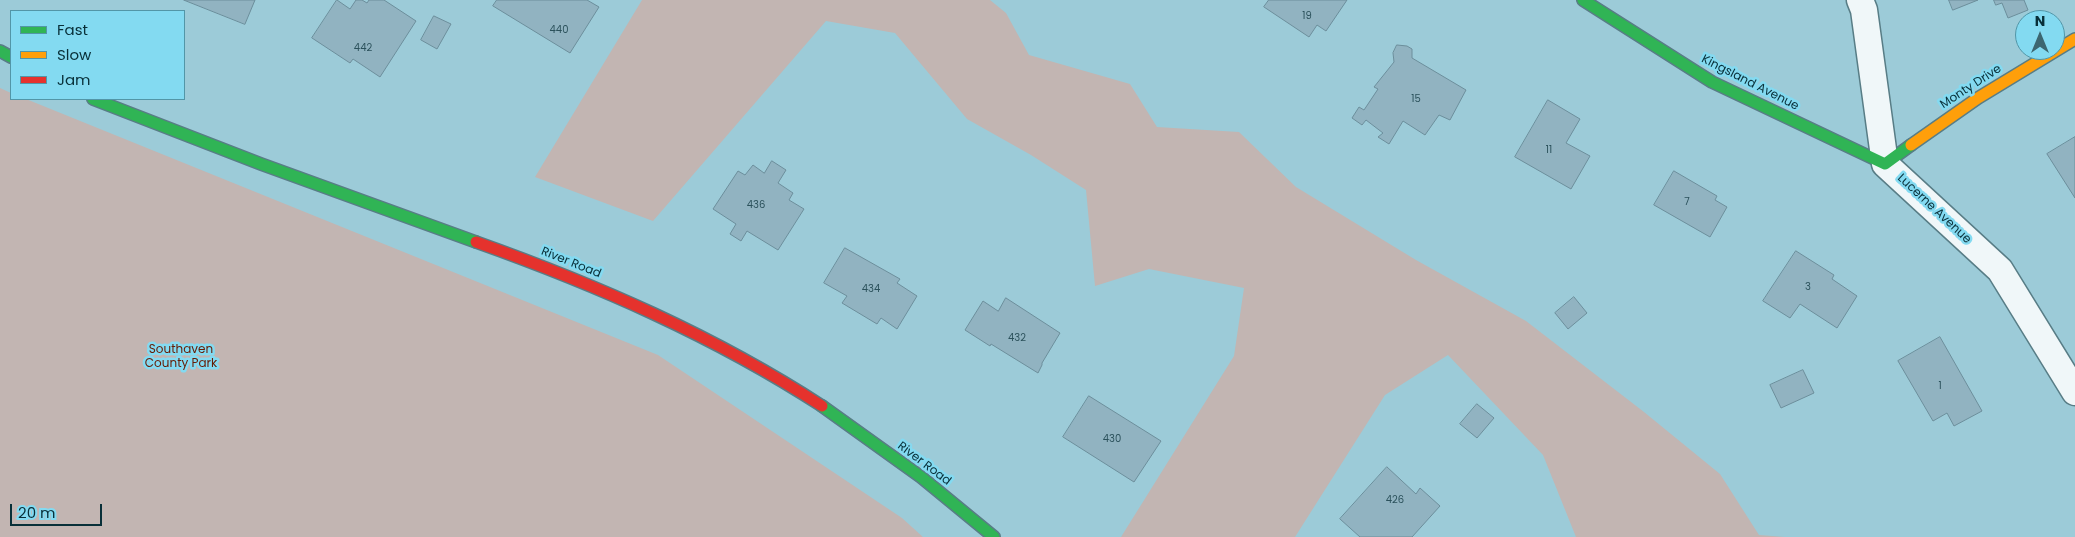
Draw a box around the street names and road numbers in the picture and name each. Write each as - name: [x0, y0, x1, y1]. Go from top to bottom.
- street label: Kingsland Avenue: [1699, 52, 1801, 114]
- street label: Monty Drive: [1938, 62, 2004, 112]
- street label: Lucerne Avenue: [1894, 171, 1974, 247]
- street label: River Road: [539, 244, 603, 282]
- street label: River Road: [894, 439, 954, 489]

